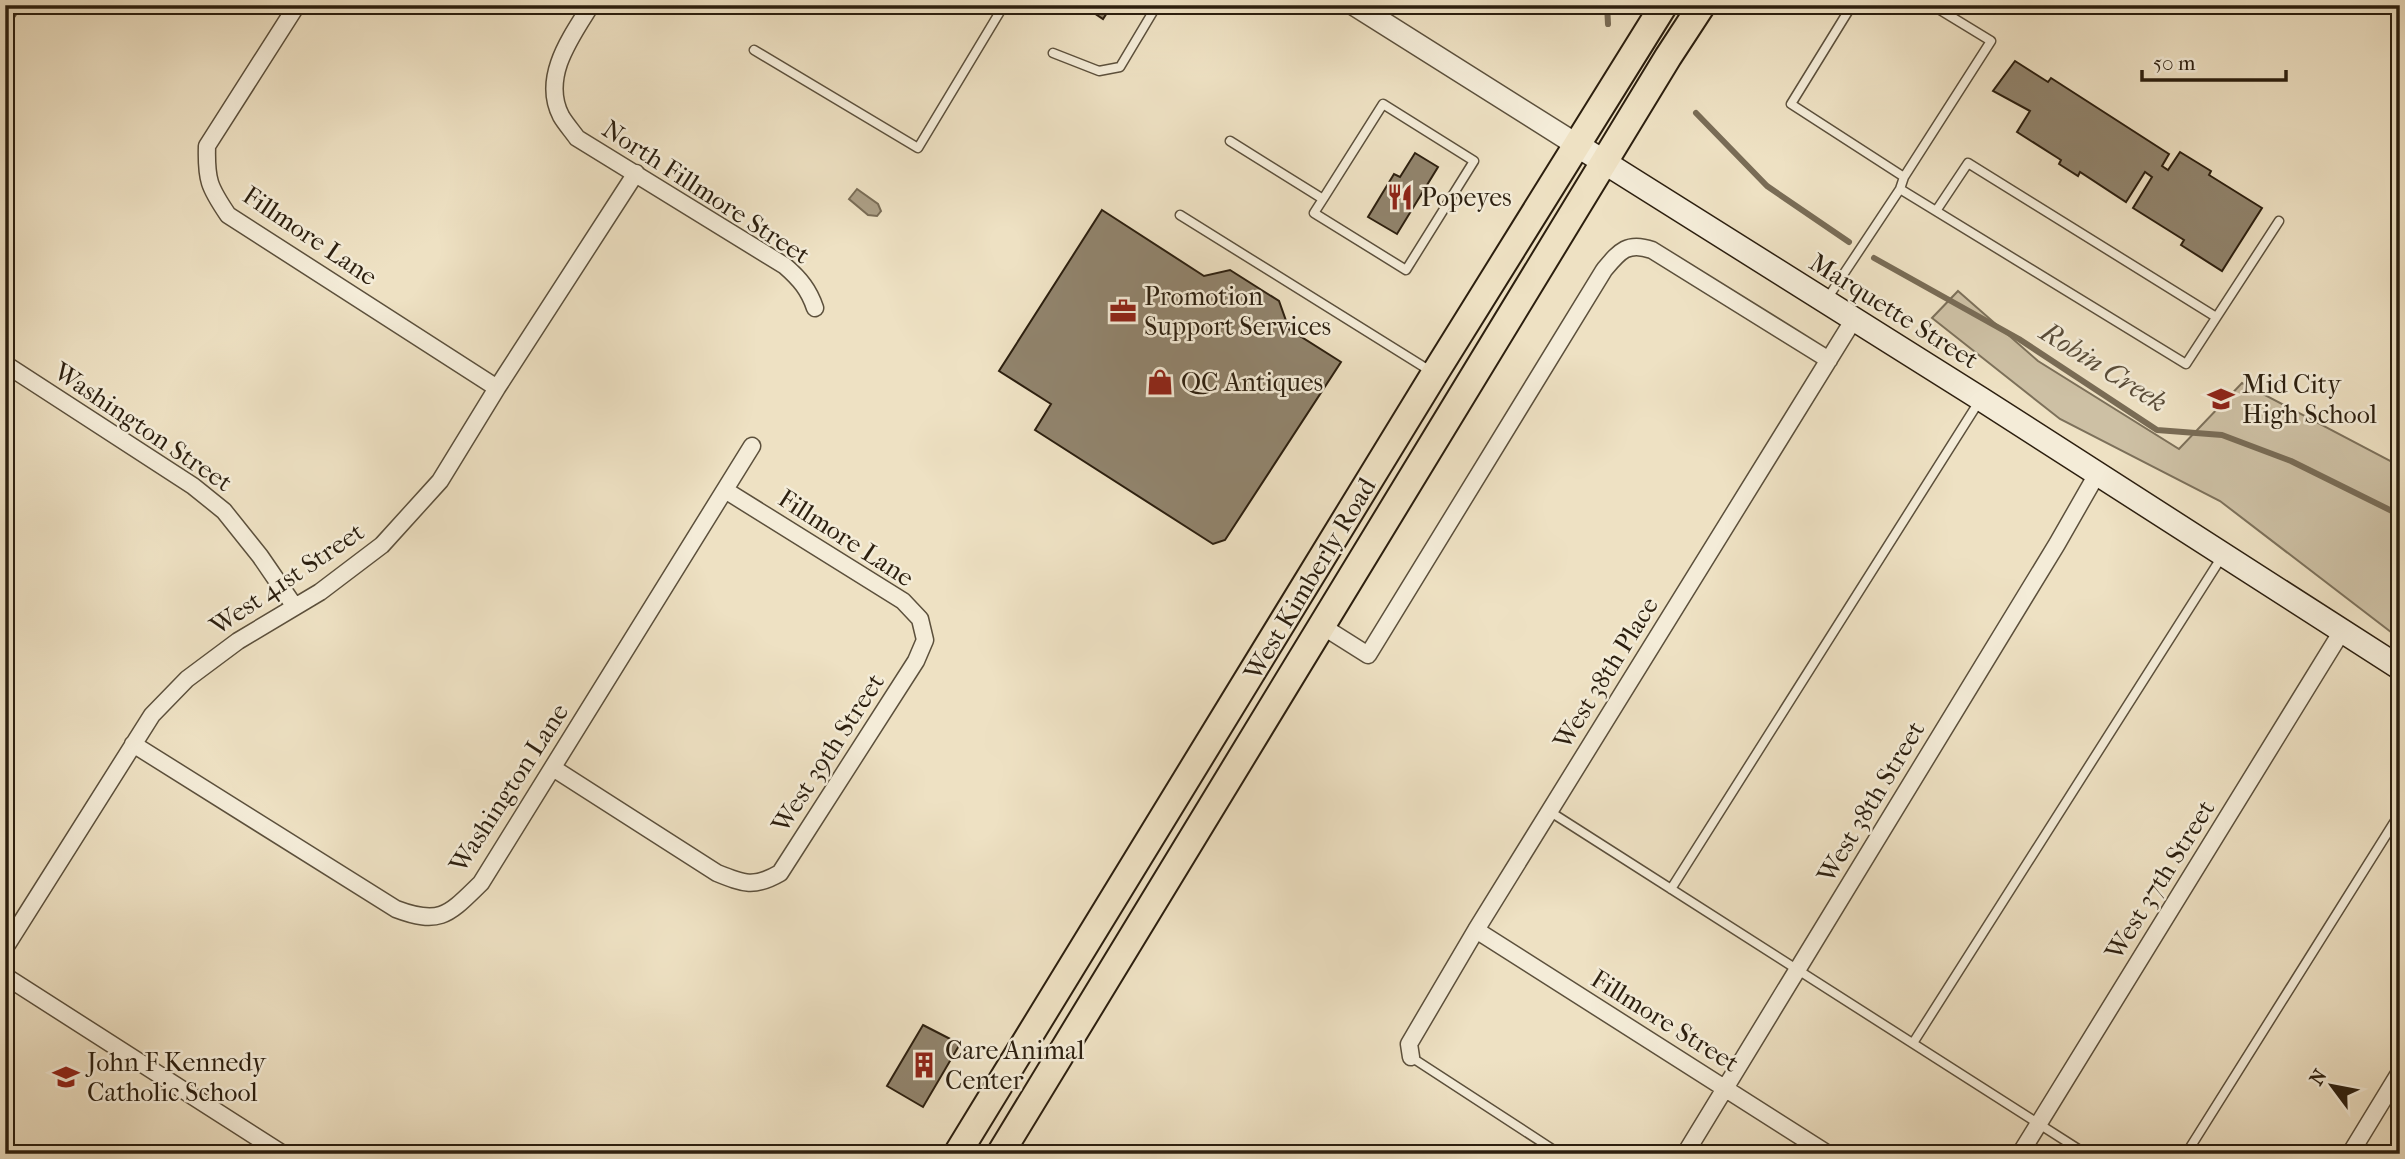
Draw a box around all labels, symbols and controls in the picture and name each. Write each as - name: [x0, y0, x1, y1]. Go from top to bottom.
- scale bar: [2142, 38, 2286, 82]
- text: 50 m: [2153, 51, 2196, 75]
- street label: North Fillmore Street: [596, 113, 816, 271]
- street label: Fillmore Lane: [237, 180, 383, 292]
- restaurant icon: Popeyes: [1385, 182, 1415, 212]
- place label: Popeyes: [1421, 182, 1512, 213]
- street label: Marquette Street: [1804, 247, 1985, 376]
- place label: Promotion Support Services: [1144, 281, 1331, 342]
- office icon: Promotion Support Services: [1108, 296, 1138, 326]
- water label: Robin Creek: [2033, 314, 2174, 419]
- street label: Washington Street: [47, 355, 239, 499]
- shop icon: QC Antiques: [1145, 367, 1175, 397]
- place label: QC Antiques: [1181, 367, 1323, 398]
- place label: Mid City High School: [2242, 369, 2377, 430]
- school or university icon: Mid City High School: [2206, 384, 2236, 414]
- street label: West Kimberly Road: [1237, 471, 1383, 687]
- street label: Fillmore Lane: [772, 483, 920, 593]
- street label: West 41st Street: [203, 516, 370, 642]
- street label: West 38th Place: [1546, 591, 1665, 756]
- street label: West 39th Street: [764, 667, 891, 839]
- street label: Washington Lane: [442, 697, 575, 879]
- street label: West 38th Street: [1810, 715, 1932, 889]
- street label: West 37th Street: [2098, 794, 2222, 966]
- street label: Fillmore Street: [1585, 963, 1745, 1079]
- place label: Care Animal Center: [945, 1035, 1084, 1096]
- place label: John F Kennedy Catholic School: [85, 1047, 267, 1108]
- building icon: Care Animal Center: [909, 1050, 939, 1080]
- north arrow: [2296, 1050, 2366, 1120]
- school or university icon: John F Kennedy Catholic School: [51, 1062, 81, 1092]
- text: N: [2305, 1065, 2332, 1089]

